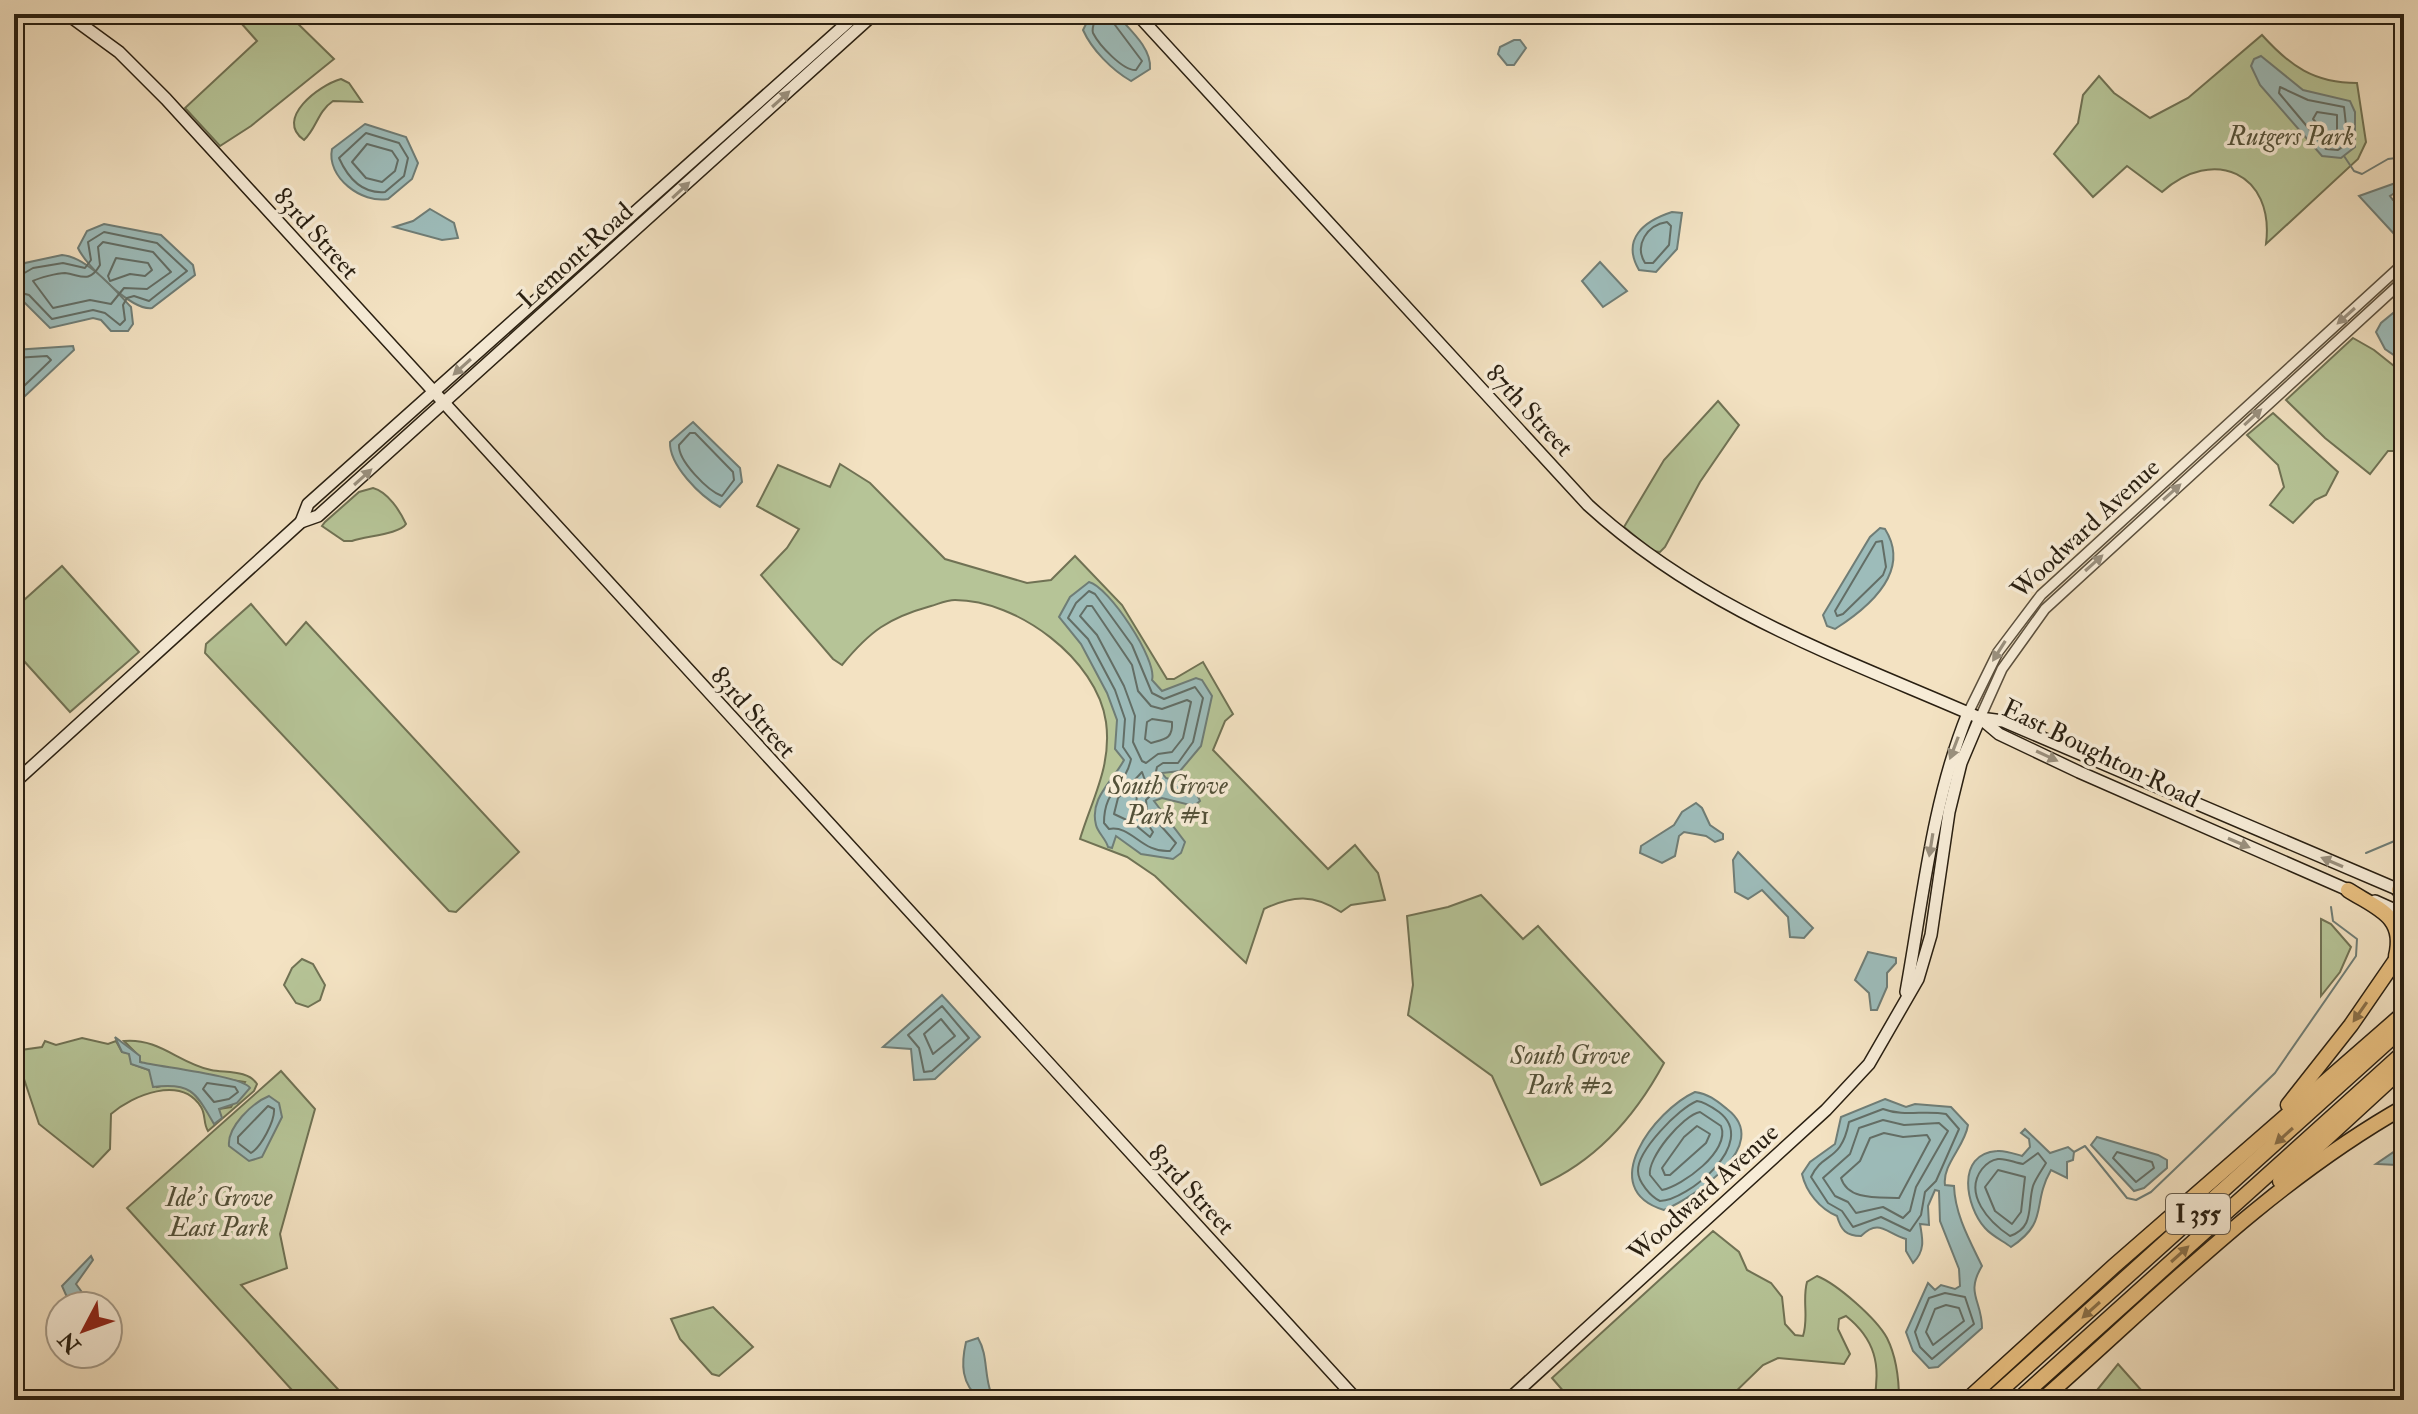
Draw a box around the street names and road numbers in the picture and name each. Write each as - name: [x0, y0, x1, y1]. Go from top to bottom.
- street label: 83rd Street: [267, 181, 366, 286]
- street label: Lemont Road: [512, 196, 640, 316]
- street label: 87th Street: [1479, 358, 1580, 463]
- street label: Woodward Avenue: [2004, 452, 2167, 606]
- street label: 83rd Street: [704, 660, 803, 765]
- street label: East Boughton Road: [1997, 692, 2205, 816]
- street label: Woodward Avenue: [1621, 1117, 1786, 1269]
- street label: 83rd Street: [1141, 1138, 1241, 1242]
- road number: I 355: [2166, 1194, 2230, 1234]

